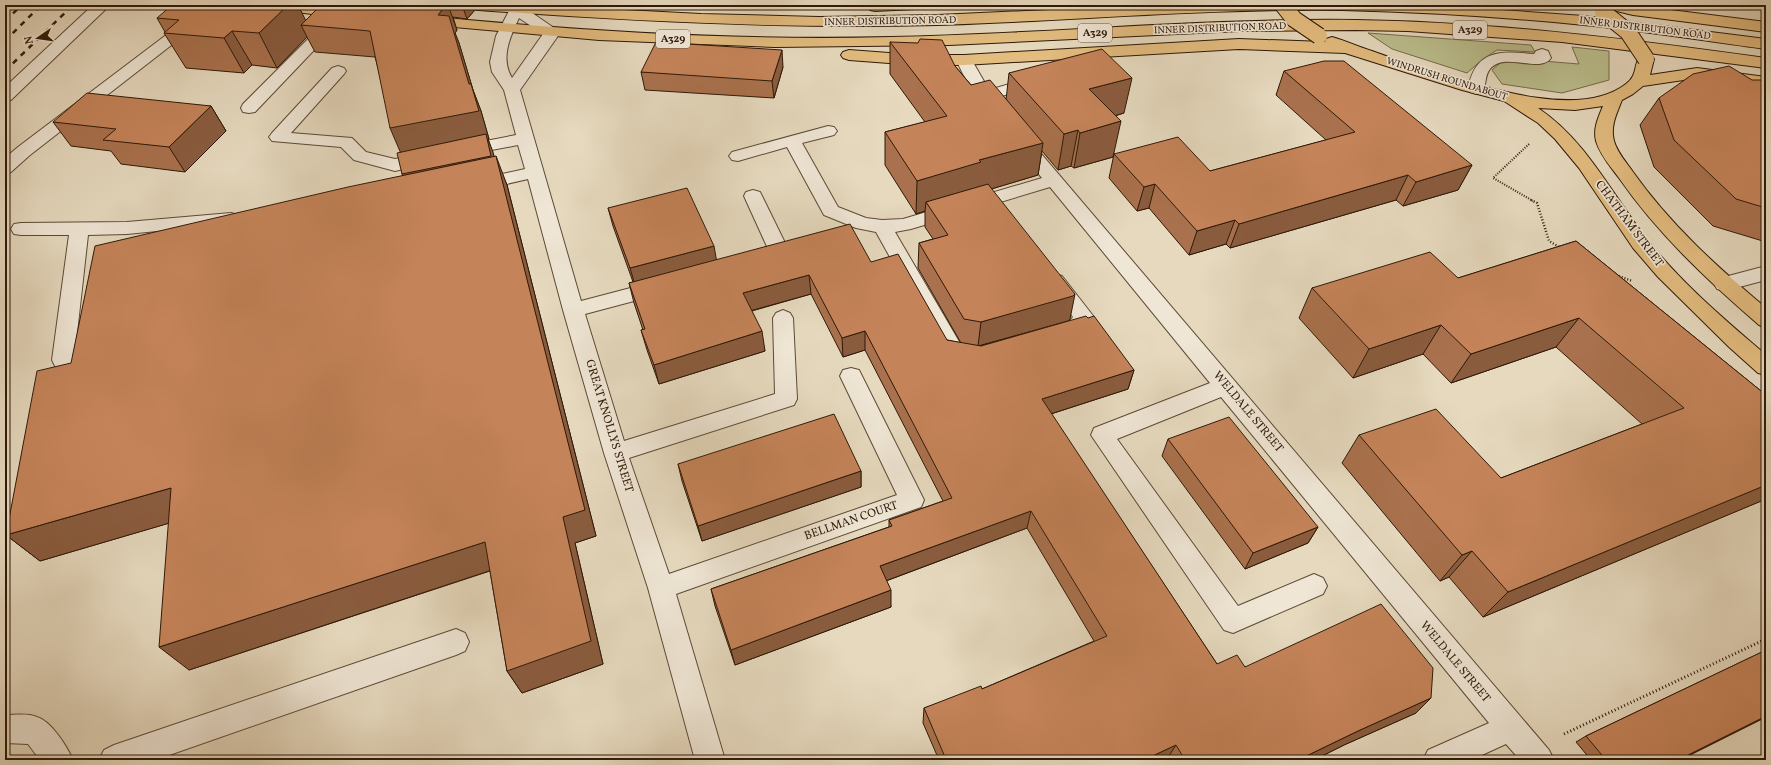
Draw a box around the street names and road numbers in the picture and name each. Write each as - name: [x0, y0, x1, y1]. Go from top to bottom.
- street label: INNER DISTRIBUTION ROAD: [824, 13, 956, 29]
- street label: INNER DISTRIBUTION ROAD: [1578, 13, 1712, 43]
- street label: INNER DISTRIBUTION ROAD: [1154, 19, 1286, 37]
- road number: A329: [1453, 21, 1487, 39]
- road number: A329: [1078, 24, 1112, 42]
- road number: A329: [656, 30, 690, 48]
- street label: WINDRUSH ROUNDABOUT: [1385, 54, 1509, 104]
- street label: CHATHAM STREET: [1591, 177, 1667, 271]
- street label: GREAT KNOLLYS STREET: [581, 358, 637, 494]
- street label: WELDALE STREET: [1209, 368, 1287, 456]
- street label: BELLMAN COURT: [802, 497, 900, 545]
- street label: WELDALE STREET: [1416, 618, 1494, 706]

